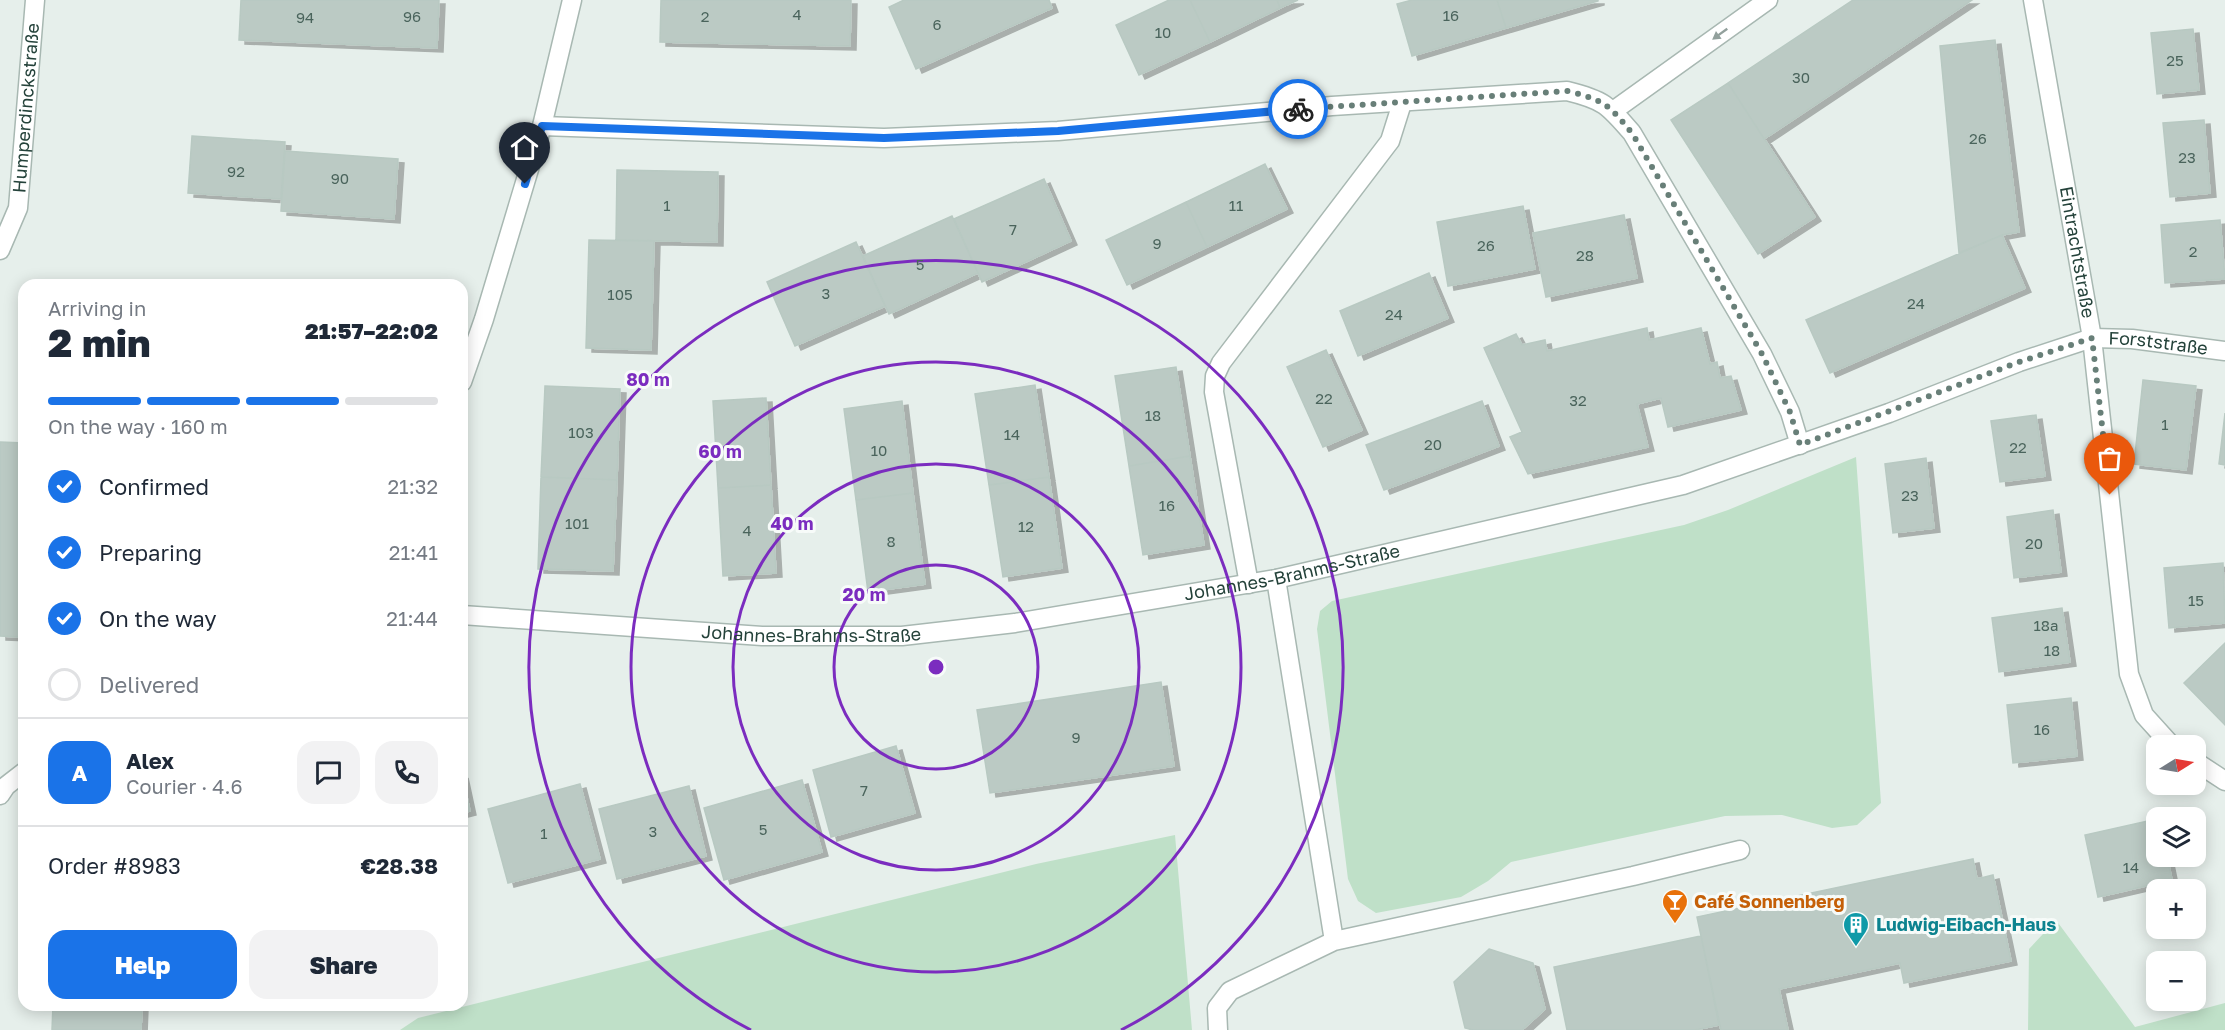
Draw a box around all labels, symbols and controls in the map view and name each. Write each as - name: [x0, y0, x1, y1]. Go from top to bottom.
- house number: 4: [792, 5, 802, 23]
- house number: 16: [1443, 6, 1459, 24]
- house number: 96: [403, 7, 421, 25]
- house number: 2: [701, 7, 709, 25]
- house number: 94: [296, 8, 314, 26]
- house number: 6: [932, 15, 942, 33]
- street label: Humperdinckstraße: [7, 22, 43, 194]
- house number: 10: [1155, 23, 1171, 41]
- one-way arrow: [1712, 28, 1728, 40]
- house number: 25: [2166, 51, 2184, 69]
- house number: 30: [1792, 68, 1810, 86]
- courier: [1268, 79, 1328, 139]
- icon: bike: [1282, 93, 1315, 126]
- pin: [499, 122, 550, 184]
- house number: 26: [1969, 129, 1987, 147]
- icon: home: [508, 131, 541, 164]
- house number: 23: [2178, 148, 2196, 166]
- house number: 92: [227, 162, 245, 180]
- house number: 90: [331, 169, 349, 187]
- street label: Eintrachtstraße: [2056, 184, 2100, 320]
- house number: 1: [663, 196, 671, 214]
- house number: 11: [1229, 196, 1243, 214]
- house number: 7: [1009, 220, 1017, 238]
- house number: 9: [1152, 234, 1162, 252]
- house number: 26: [1477, 236, 1495, 254]
- house number: 2: [2189, 242, 2197, 260]
- house number: 28: [1576, 246, 1594, 264]
- house number: 5: [916, 255, 924, 273]
- house number: 3: [822, 284, 830, 302]
- house number: 105: [607, 285, 633, 303]
- house number: 24: [1907, 294, 1925, 312]
- text: Arriving in: [48, 296, 146, 320]
- house number: 24: [1385, 305, 1403, 323]
- text: 21:57–22:02: [305, 317, 438, 344]
- text: 2 min: [48, 319, 151, 366]
- street label: Forststraße: [2108, 326, 2209, 359]
- text: 80 m: [626, 368, 670, 390]
- house number: 22: [1315, 389, 1333, 407]
- house number: 32: [1569, 391, 1587, 409]
- house number: 18: [1145, 406, 1161, 424]
- text: On the way · 160 m: [48, 414, 228, 438]
- house number: 1: [2161, 415, 2169, 433]
- house number: 103: [568, 423, 594, 441]
- house number: 14: [1004, 425, 1020, 443]
- pin: [2084, 433, 2135, 495]
- house number: 20: [1424, 435, 1442, 453]
- house number: 22: [2009, 438, 2027, 456]
- text: 60 m: [698, 440, 742, 462]
- house number: 10: [871, 441, 887, 459]
- icon: bag: [2093, 442, 2126, 475]
- icon: check: [48, 470, 81, 503]
- text: Confirmed: [99, 473, 209, 500]
- text: 21:32: [387, 474, 438, 498]
- house number: 23: [1901, 486, 1919, 504]
- house number: 16: [1159, 496, 1175, 514]
- text: 40 m: [770, 512, 814, 534]
- house number: 101: [565, 514, 589, 532]
- house number: 12: [1018, 517, 1034, 535]
- house number: 4: [742, 521, 752, 539]
- house number: 8: [886, 532, 896, 550]
- house number: 20: [2025, 534, 2043, 552]
- icon: check: [48, 536, 81, 569]
- text: Preparing: [99, 539, 202, 566]
- street label: Johannes-Brahms-Straße: [1182, 539, 1402, 604]
- text: 21:41: [389, 540, 438, 564]
- text: 20 m: [843, 583, 885, 605]
- house number: 15: [2188, 591, 2204, 609]
- icon: check: [48, 602, 81, 635]
- text: On the way: [99, 605, 217, 632]
- text: 21:44: [386, 606, 438, 630]
- house number: 18a: [2034, 616, 2058, 634]
- street label: Johannes-Brahms-Straße: [701, 620, 922, 646]
- house number: 18: [2044, 641, 2060, 659]
- centre of rings: [926, 657, 946, 677]
- text: Delivered: [99, 671, 199, 698]
- house number: 16: [2034, 720, 2050, 738]
- house number: 9: [1071, 728, 1081, 746]
- north arrow: [2146, 735, 2206, 795]
- map controls: [2146, 735, 2206, 1011]
- button: chat: [297, 741, 360, 804]
- button: phone: [375, 741, 438, 804]
- text: Alex: [126, 747, 174, 774]
- text: A: [72, 759, 87, 786]
- text: Courier · 4.6: [126, 774, 243, 798]
- house number: 7: [860, 781, 868, 799]
- button: layers: [2146, 807, 2206, 867]
- house number: 5: [759, 820, 767, 838]
- house number: 3: [649, 822, 657, 840]
- house number: 1: [540, 824, 548, 842]
- text: Order #8983: [48, 852, 181, 879]
- text: €28.38: [360, 852, 438, 879]
- house number: 14: [2123, 858, 2139, 876]
- button: +: [2146, 879, 2206, 939]
- bar icon: Café Sonnenberg: [1660, 887, 1690, 925]
- place label: Café Sonnenberg: [1694, 890, 1844, 912]
- building icon: Ludwig-Eibach-Haus: [1841, 910, 1871, 948]
- place label: Ludwig-Eibach-Haus: [1876, 913, 2056, 935]
- button: Help: [48, 930, 237, 999]
- button: Share: [249, 930, 438, 999]
- button: −: [2146, 951, 2206, 1011]

